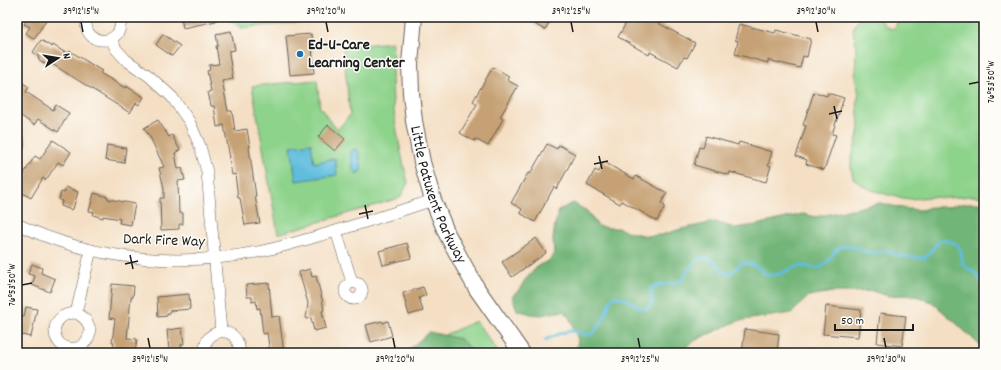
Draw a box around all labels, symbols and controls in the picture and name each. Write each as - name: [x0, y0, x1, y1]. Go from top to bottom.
- text: 39°12'15"N: [63, 5, 99, 19]
- text: 39°12'20"N: [306, 5, 346, 19]
- text: 39°12'25"N: [552, 5, 590, 19]
- text: 39°12'30"N: [796, 5, 836, 19]
- place label: Ed-U-Care Learning Center: [308, 34, 406, 75]
- north arrow: [38, 38, 78, 78]
- marker: Ed-U-Care Learning Center: [295, 49, 305, 59]
- text: N: [57, 52, 74, 61]
- text: 76°53'50"W: [985, 61, 999, 103]
- street label: Little Patuxent Parkway: [404, 124, 472, 268]
- street label: Dark Fire Way: [123, 228, 206, 254]
- text: 76°53'50"W: [6, 264, 20, 306]
- scale bar: [835, 306, 913, 332]
- text: 50 m: [841, 313, 864, 330]
- text: 39°12'15"N: [132, 353, 168, 367]
- text: 39°12'20"N: [375, 353, 415, 367]
- text: 39°12'25"N: [621, 353, 659, 367]
- text: 39°12'30"N: [866, 353, 906, 367]

